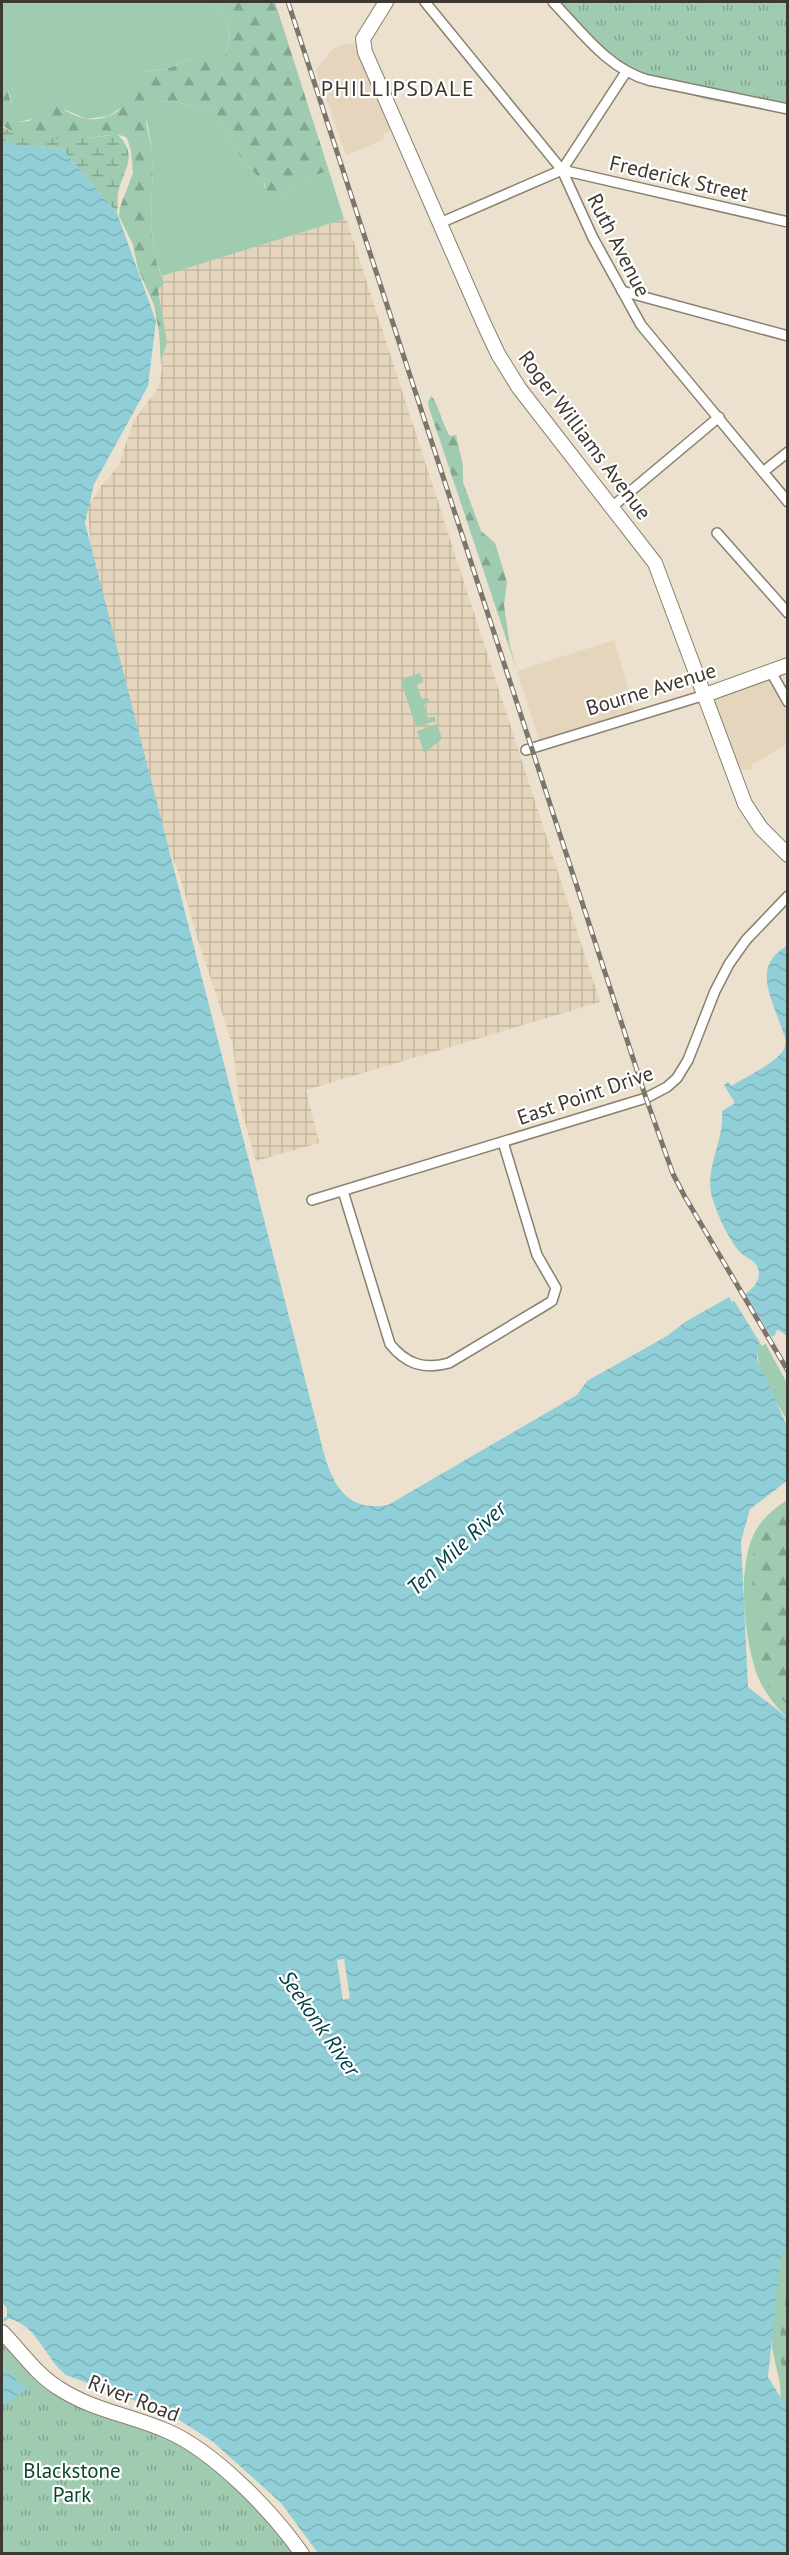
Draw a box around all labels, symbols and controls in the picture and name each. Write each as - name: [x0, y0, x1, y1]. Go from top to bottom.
- district label: PHILLIPSDALE: [321, 74, 475, 102]
- street label: Frederick Street: [607, 149, 751, 207]
- street label: Ruth Avenue: [581, 189, 657, 301]
- street label: Roger Williams Avenue: [513, 345, 657, 525]
- street label: Bourne Avenue: [583, 656, 719, 722]
- street label: East Point Drive: [513, 1059, 657, 1131]
- water label: Ten Mile River: [400, 1494, 513, 1601]
- water label: Seekonk River: [273, 1965, 368, 2083]
- street label: River Road: [84, 2368, 184, 2428]
- park label: Blackstone Park: [23, 2457, 121, 2508]

